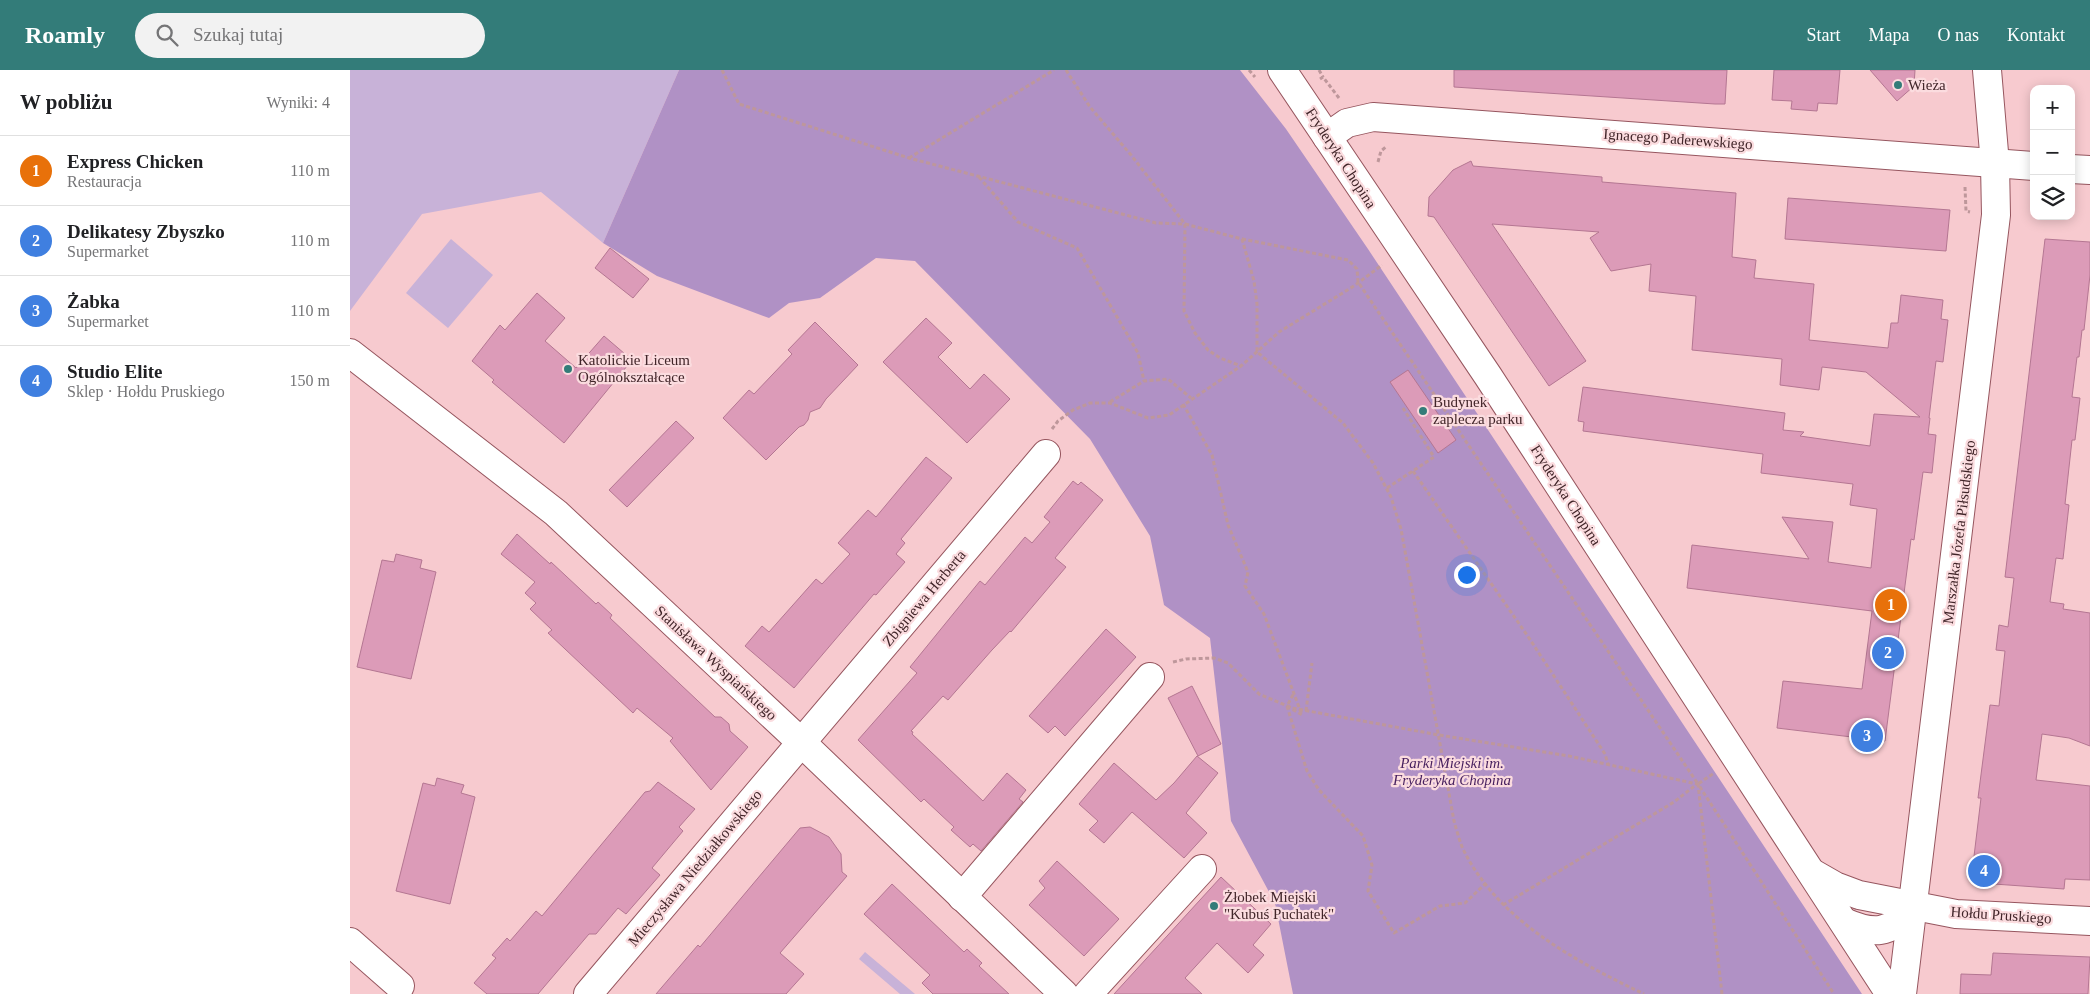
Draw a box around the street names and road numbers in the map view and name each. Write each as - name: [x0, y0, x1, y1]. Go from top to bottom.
- street label: Fryderyka Chopina: [1303, 105, 1380, 211]
- street label: Ignacego Paderewskiego: [1603, 126, 1753, 152]
- street label: Marszałka Józefa Piłsudskiego: [1940, 439, 1978, 625]
- street label: Fryderyka Chopina: [1528, 442, 1605, 548]
- street label: Zbigniewa Herberta: [879, 546, 969, 649]
- street label: Stanisława Wyspiańskiego: [652, 603, 780, 723]
- street label: Mieczysława Niedziałkowskiego: [625, 787, 765, 949]
- street label: Hołdu Pruskiego: [1950, 903, 2052, 927]

